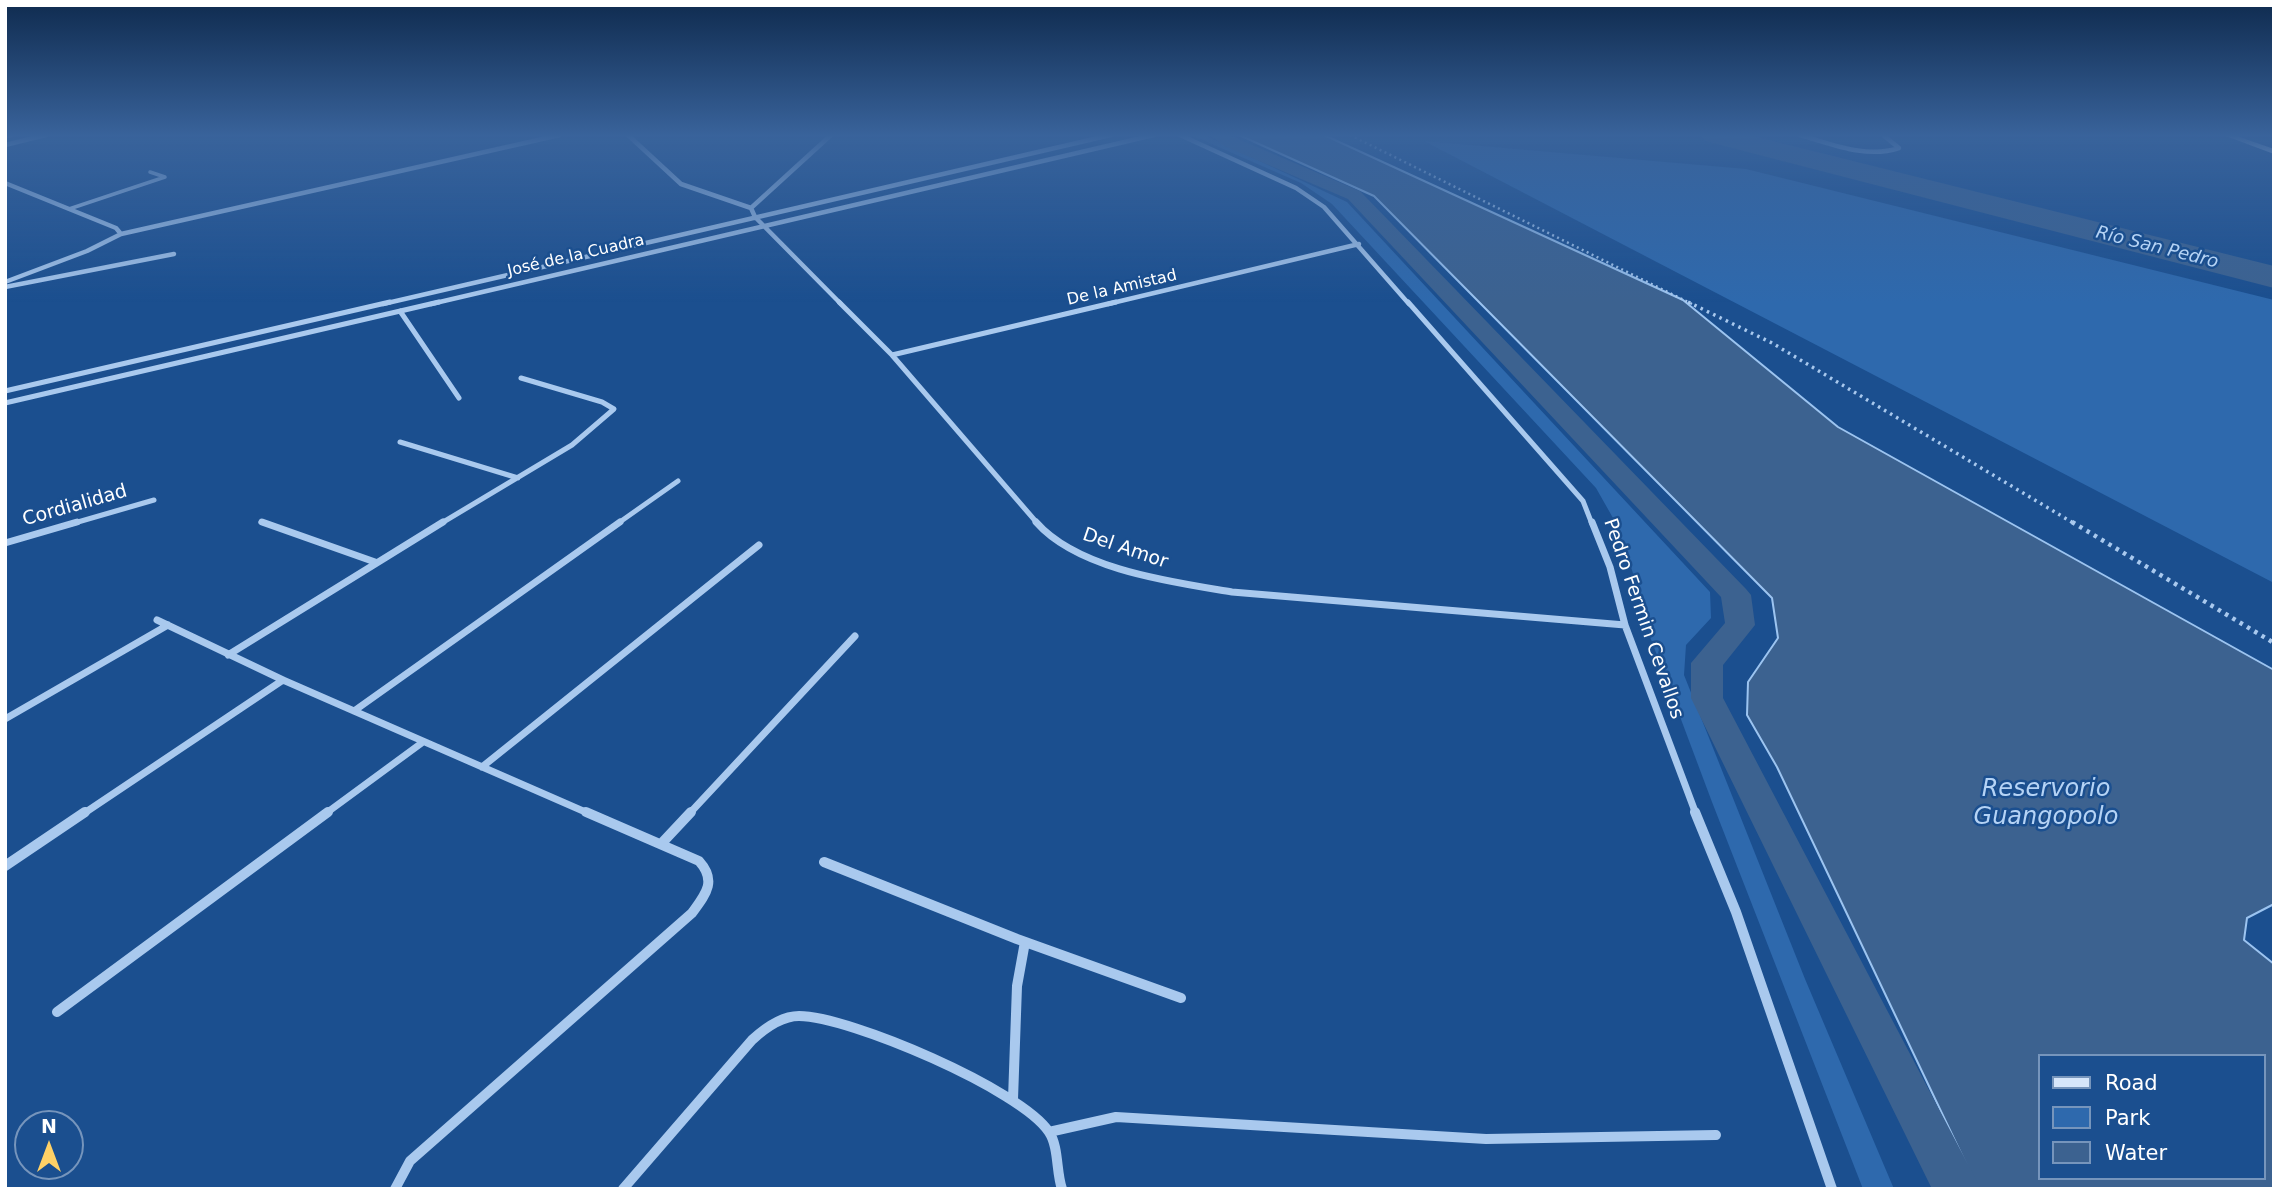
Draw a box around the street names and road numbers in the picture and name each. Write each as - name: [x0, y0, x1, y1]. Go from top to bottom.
- street label: José de la Cuadra: [506, 231, 646, 281]
- street label: De la Amistad: [1065, 266, 1179, 310]
- street label: Cordialidad: [20, 480, 130, 532]
- street label: Pedro Fermin Cevallos: [1598, 516, 1688, 722]
- street label: Del Amor: [1079, 524, 1171, 574]

